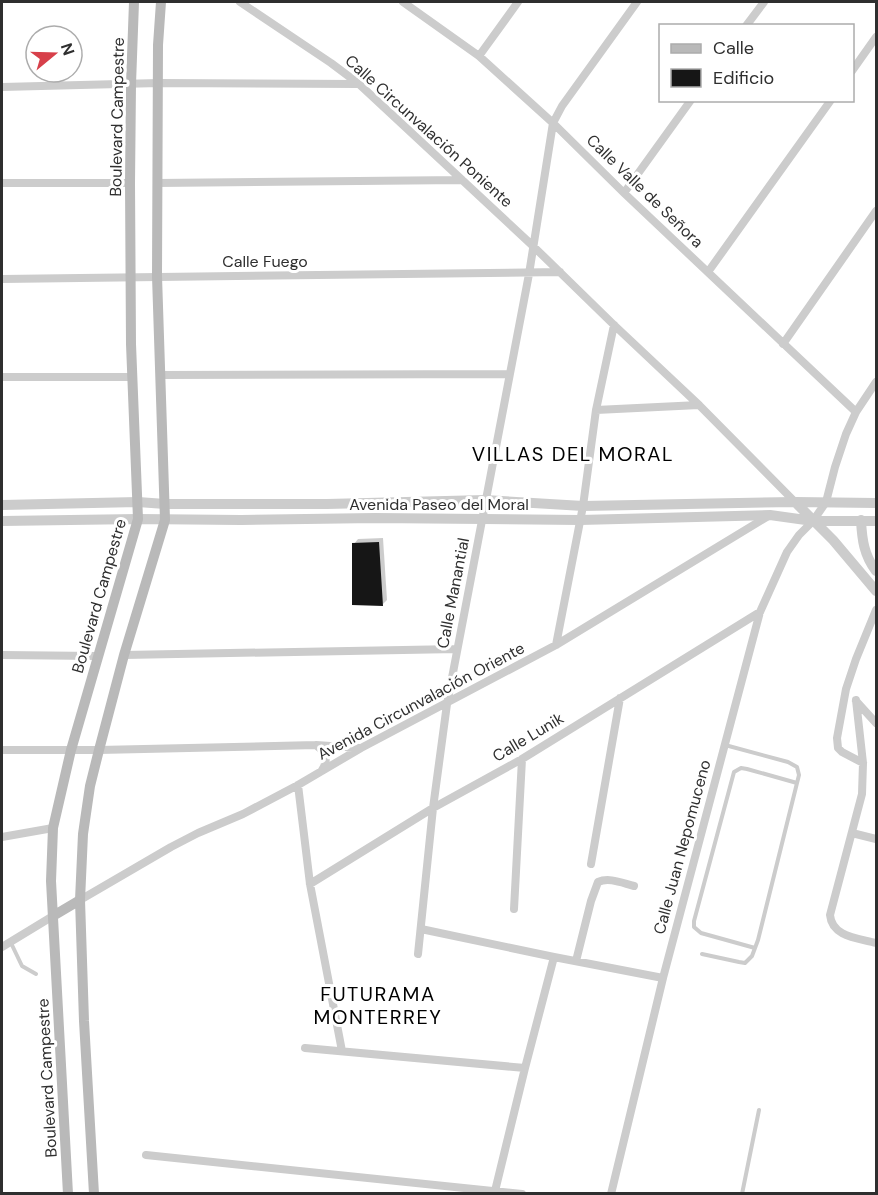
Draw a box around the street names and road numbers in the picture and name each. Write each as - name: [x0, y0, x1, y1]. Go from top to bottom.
- street label: Boulevard Campestre: [105, 37, 129, 197]
- street label: Calle Circunvalación Poniente: [341, 50, 517, 212]
- street label: Calle Valle de Señora: [582, 130, 708, 252]
- street label: Calle Fuego: [222, 251, 308, 272]
- street label: Avenida Paseo del Moral: [349, 494, 529, 515]
- street label: Boulevard Campestre: [67, 516, 131, 676]
- street label: Calle Manantial: [432, 536, 474, 650]
- street label: Avenida Circunvalación Oriente: [314, 637, 528, 765]
- street label: Calle Lunik: [489, 708, 567, 766]
- street label: Calle Juan Nepomuceno: [649, 757, 715, 937]
- street label: Boulevard Campestre: [32, 998, 62, 1158]

